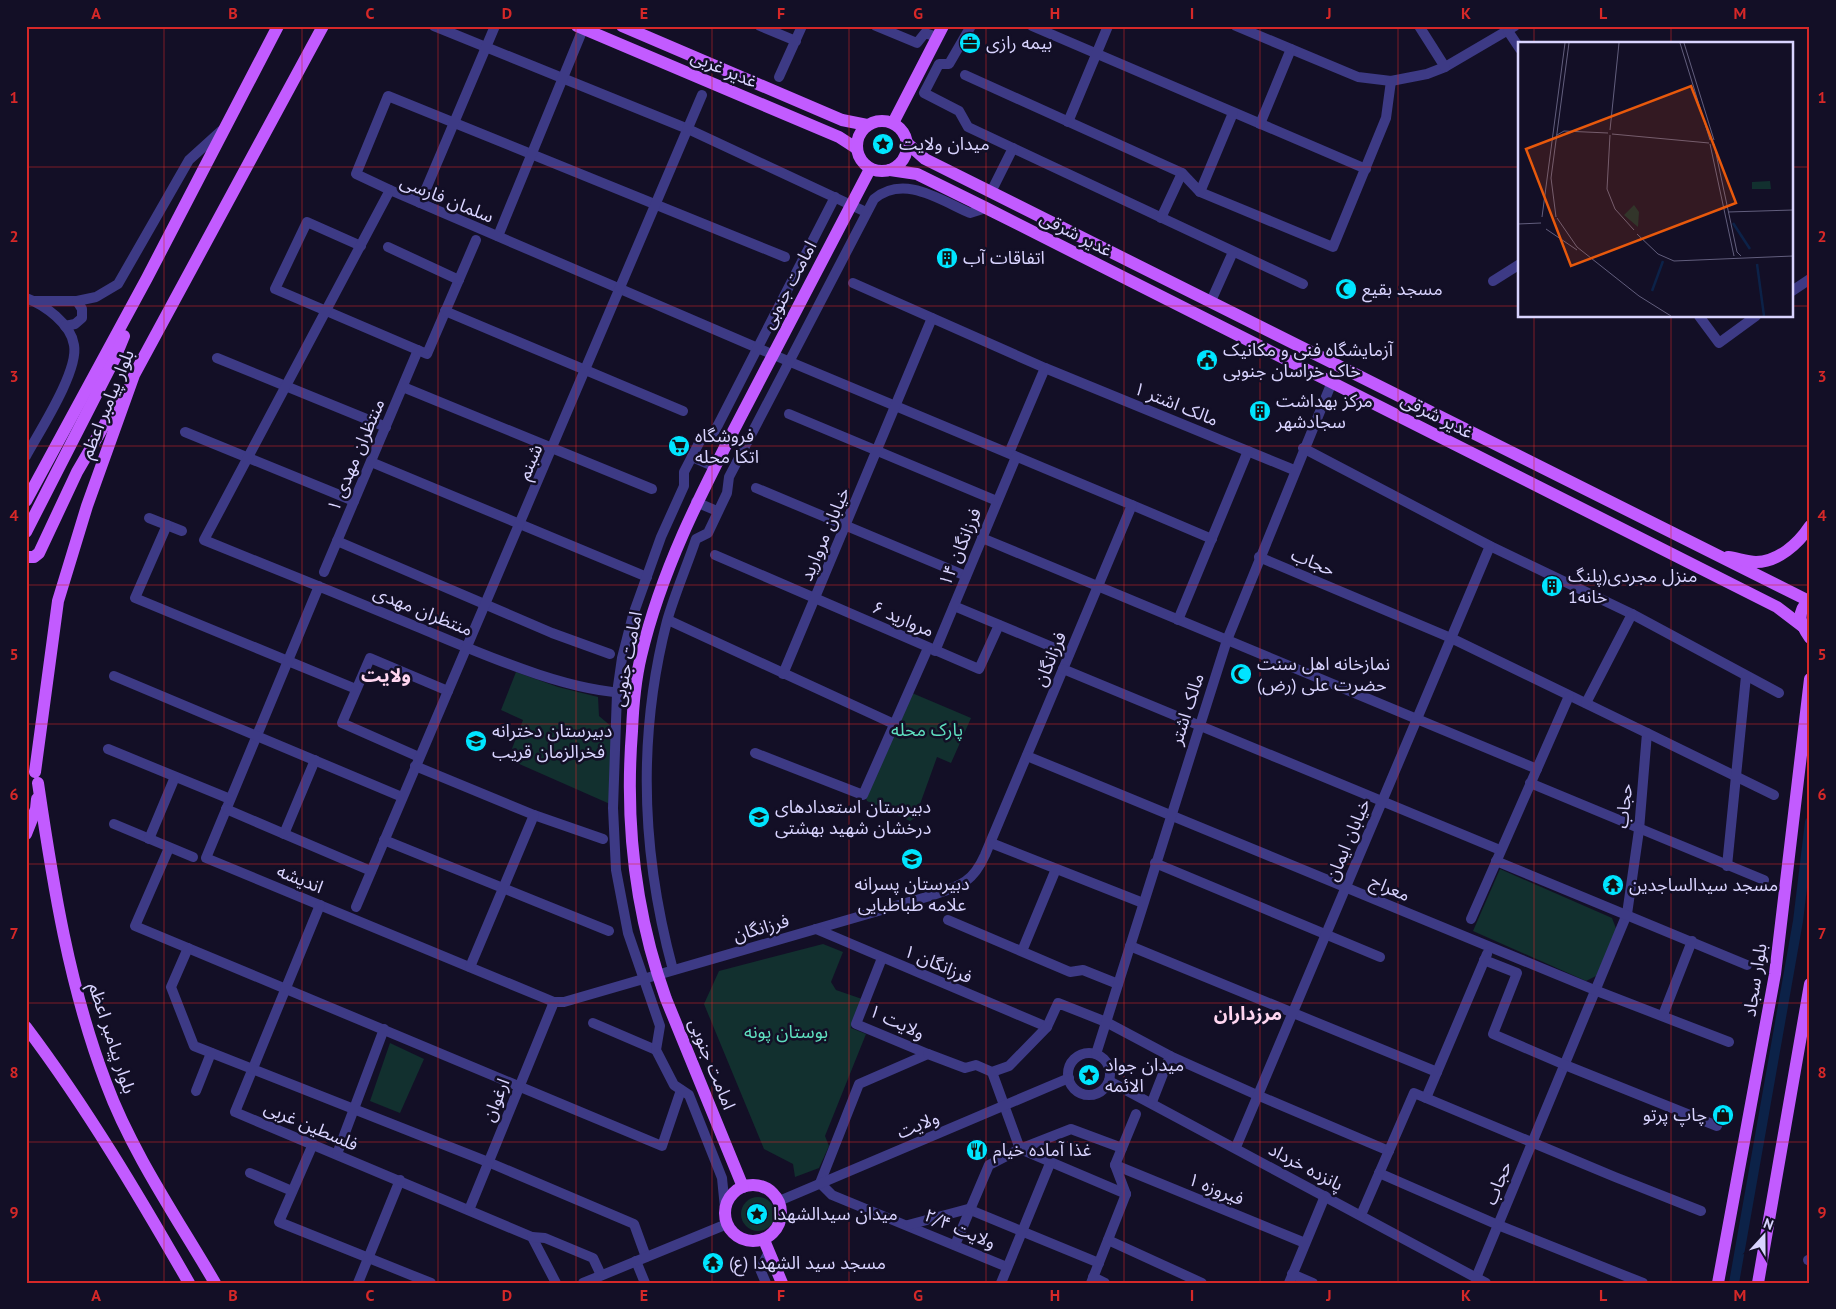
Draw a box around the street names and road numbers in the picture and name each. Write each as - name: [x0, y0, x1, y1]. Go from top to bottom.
- street label: غدیر غربی: [688, 44, 761, 93]
- street label: سلمان فارسی: [397, 169, 497, 228]
- street label: غدیر شرقی: [1036, 206, 1116, 261]
- street label: امامت جنوبی: [756, 237, 821, 333]
- street label: بلوار پیامبر اعظم: [74, 346, 141, 462]
- street label: مالک اشتر ۱: [1131, 376, 1222, 431]
- street label: غدیر شرقی: [1397, 388, 1477, 443]
- street label: منتظران مهدی ۱: [321, 395, 390, 515]
- street label: شبنم: [512, 440, 549, 484]
- street label: خیابان مروارید: [794, 483, 855, 584]
- street label: فرزانگان ۱۴: [933, 504, 986, 589]
- street label: حجاب: [1288, 542, 1338, 581]
- street label: منتظران مهدی: [370, 580, 476, 641]
- street label: مروارید ۶: [869, 595, 938, 642]
- street label: امامت جنوبی: [606, 609, 647, 708]
- street label: فرزانگان: [1028, 628, 1071, 690]
- street label: مالک اشتر: [1164, 670, 1209, 749]
- street label: حجاب: [1610, 782, 1637, 830]
- street label: خیابان ایمان: [1320, 795, 1375, 885]
- street label: اندیشه: [274, 859, 327, 898]
- street label: معراج: [1366, 869, 1414, 908]
- street label: فرزانگان: [730, 909, 792, 946]
- street label: فرزانگان ۱: [900, 939, 976, 988]
- street label: بلوار سجاد: [1737, 942, 1772, 1018]
- street label: بلوار پیامبر اعظم: [82, 979, 141, 1097]
- street label: ولایت ۱: [866, 999, 929, 1044]
- street label: امامت جنوبی: [684, 1015, 741, 1113]
- street label: ارغوان: [477, 1075, 515, 1125]
- street label: فلسطین غربی: [261, 1095, 362, 1156]
- street label: ولایت: [893, 1105, 942, 1144]
- street label: پانزده خرداد: [1265, 1137, 1348, 1196]
- street label: حجاب: [1478, 1158, 1517, 1208]
- street label: فیروزه ۱: [1185, 1167, 1247, 1210]
- street label: ولایت ۲/۴: [921, 1203, 999, 1254]

